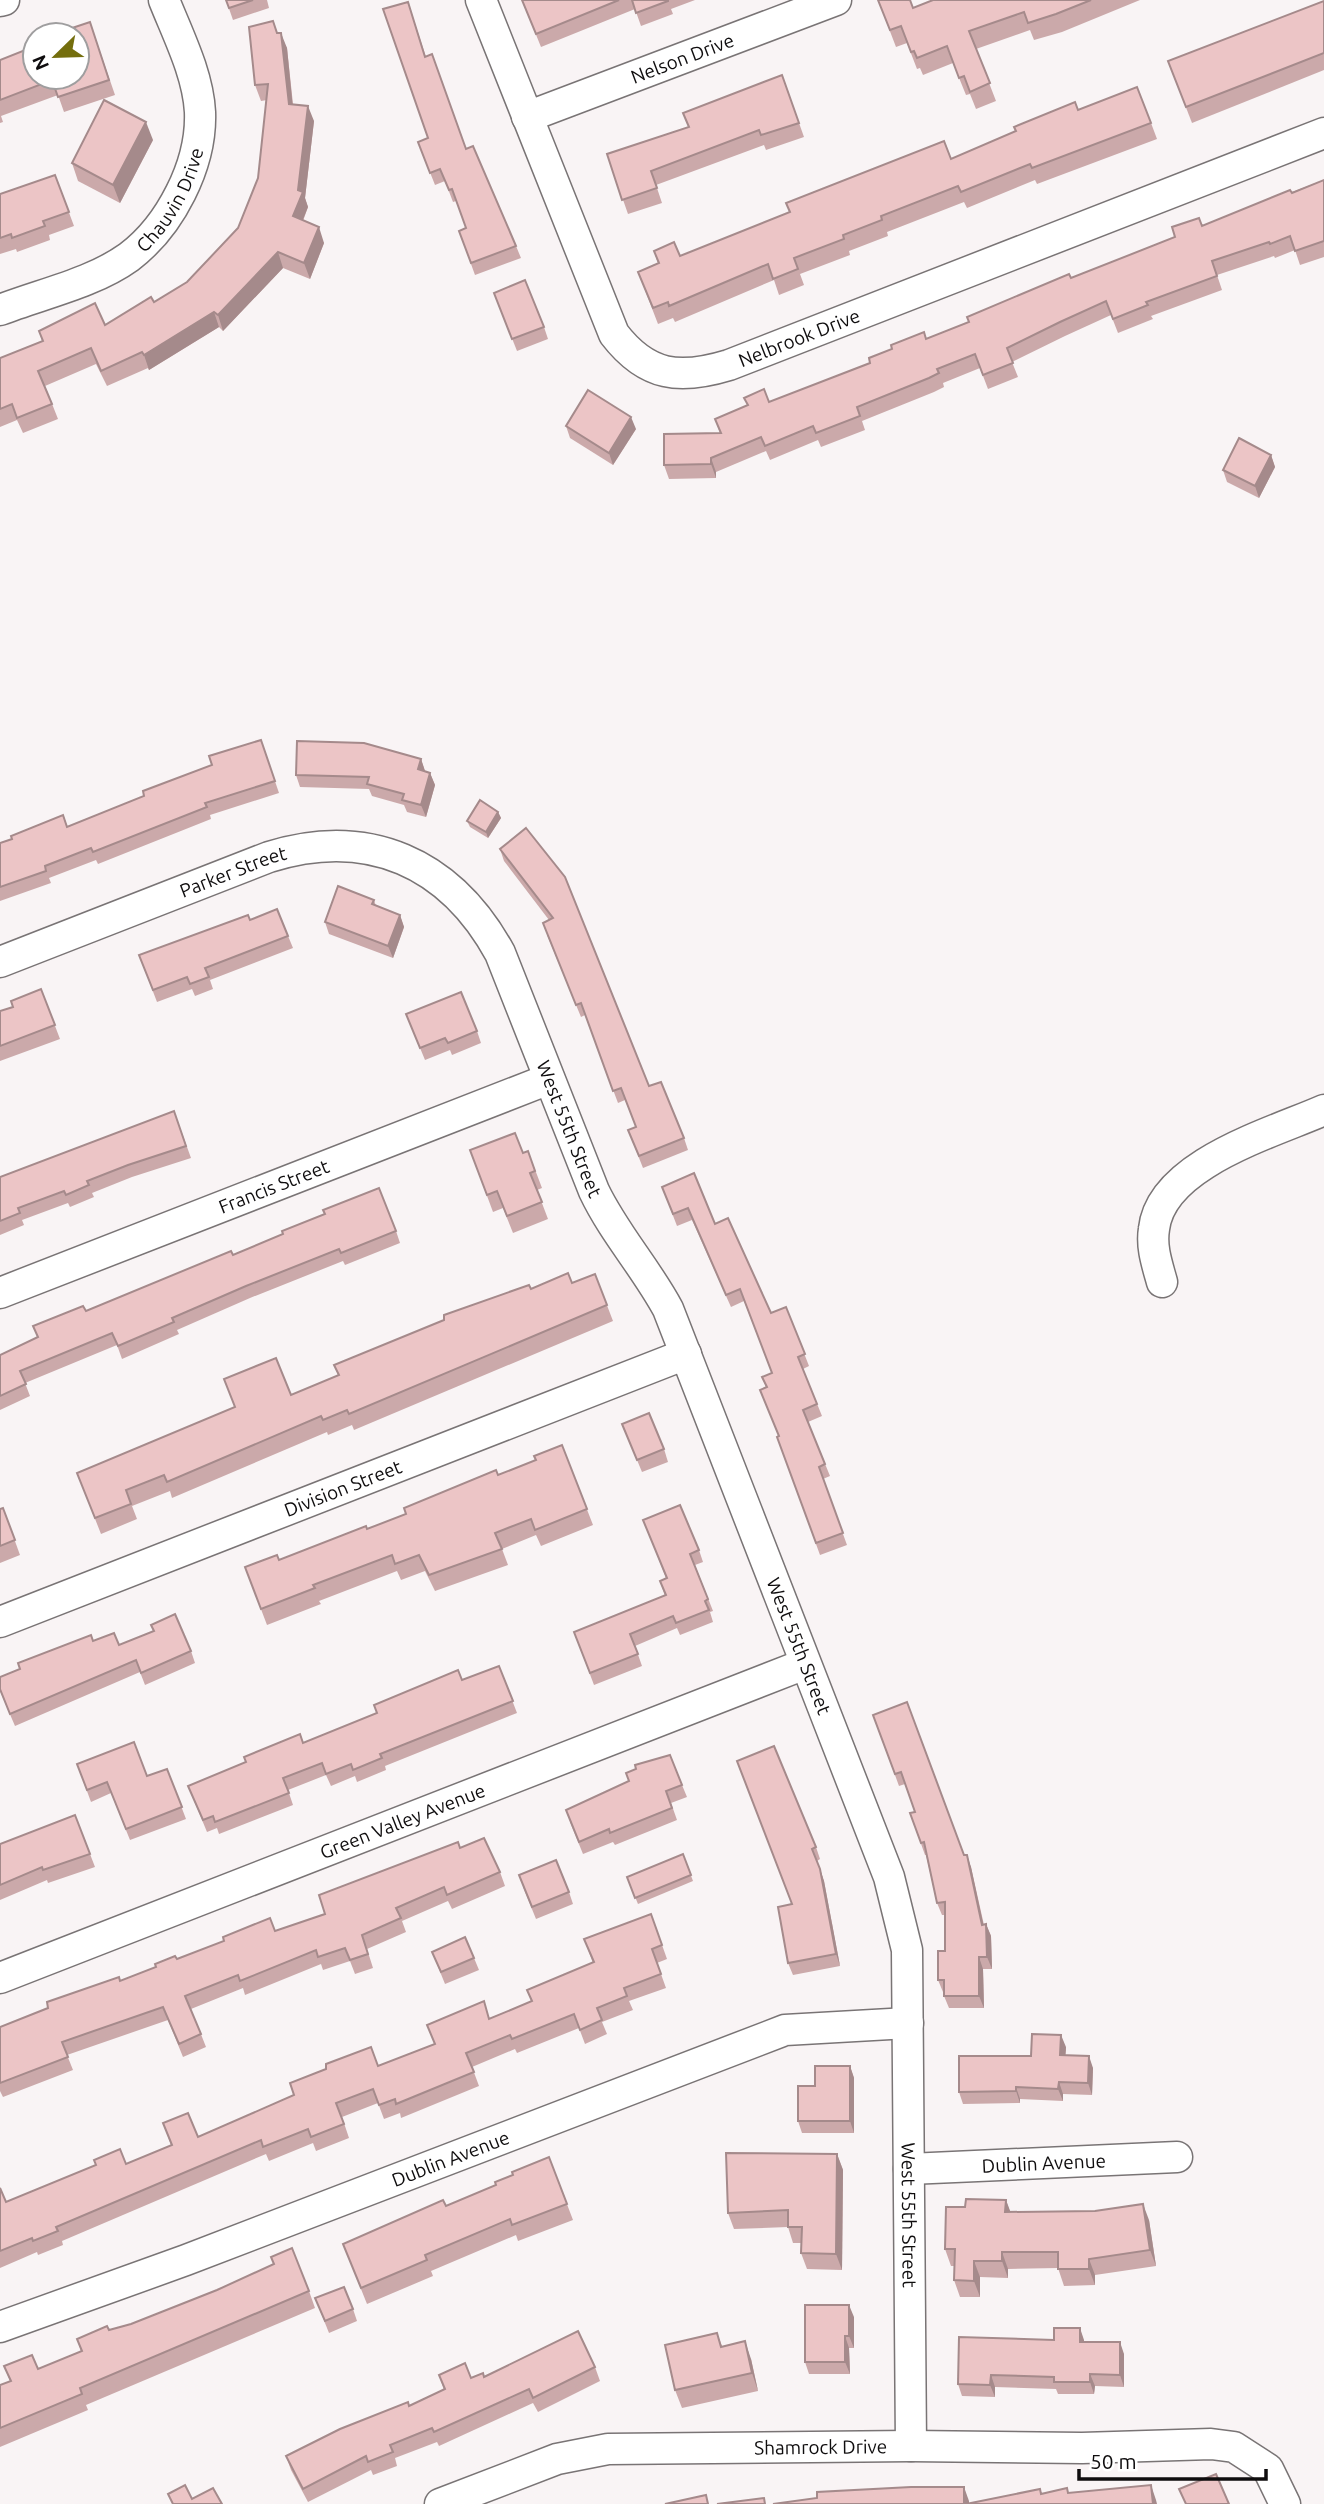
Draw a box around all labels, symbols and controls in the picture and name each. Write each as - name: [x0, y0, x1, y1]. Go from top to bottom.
- north arrow: [21, 21, 91, 91]
- street label: Nelson Drive: [628, 29, 737, 88]
- text: N: [27, 52, 53, 73]
- street label: Chauvin Drive: [132, 145, 207, 256]
- street label: Nelbrook Drive: [735, 304, 863, 371]
- street label: Parker Street: [176, 841, 289, 902]
- street label: West 55th Street: [533, 1057, 607, 1201]
- street label: Francis Street: [216, 1155, 333, 1218]
- street label: Division Street: [281, 1455, 405, 1521]
- street label: West 55th Street: [763, 1574, 836, 1718]
- street label: Green Valley Avenue: [317, 1779, 488, 1863]
- street label: Dublin Avenue: [389, 2126, 512, 2191]
- street label: West 55th Street: [898, 2142, 921, 2288]
- street label: Dublin Avenue: [981, 2149, 1106, 2177]
- street label: Shamrock Drive: [754, 2435, 887, 2459]
- scale bar: [1079, 2438, 1266, 2482]
- text: 50 m: [1090, 2449, 1137, 2473]

